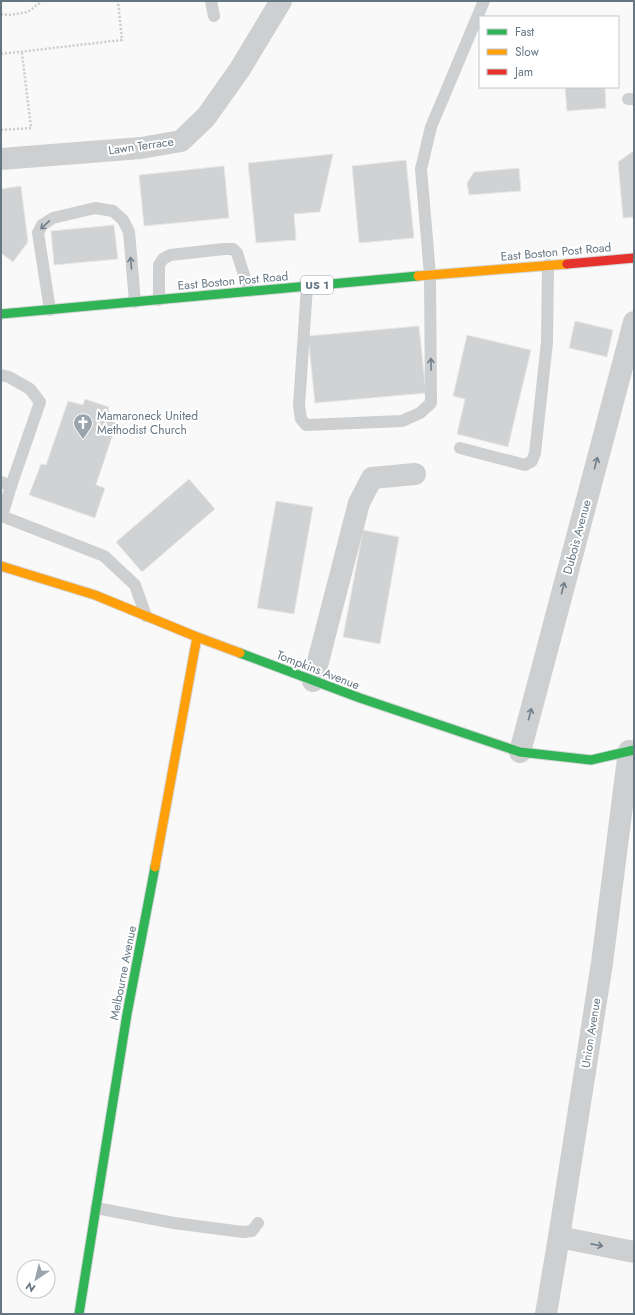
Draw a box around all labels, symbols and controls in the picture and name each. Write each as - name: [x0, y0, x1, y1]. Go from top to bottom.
- legend: [479, 16, 619, 88]
- text: Fast: [515, 23, 534, 41]
- text: Slow: [515, 43, 540, 61]
- text: Jam: [513, 63, 533, 81]
- street label: Lawn Terrace: [107, 133, 175, 159]
- one-way arrow: [40, 220, 50, 229]
- street label: East Boston Post Road: [500, 238, 612, 266]
- one-way arrow: [128, 257, 135, 270]
- street label: East Boston Post Road: [177, 267, 289, 295]
- road number: US 1: [301, 276, 333, 294]
- one-way arrow: [427, 358, 435, 371]
- place label: Mamaroneck United Methodist Church: [97, 407, 198, 439]
- church icon: Mamaroneck United Methodist Church: [72, 412, 94, 440]
- one-way arrow: [593, 457, 601, 470]
- street label: Dubois Avenue: [558, 498, 596, 576]
- one-way arrow: [560, 582, 567, 595]
- street label: Tompkins Avenue: [274, 646, 362, 694]
- one-way arrow: [526, 708, 534, 721]
- street label: Melbourne Avenue: [105, 924, 141, 1022]
- street label: Union Avenue: [577, 997, 605, 1069]
- one-way arrow: [590, 1241, 603, 1249]
- north arrow: [16, 1259, 56, 1299]
- text: N: [22, 1278, 38, 1296]

